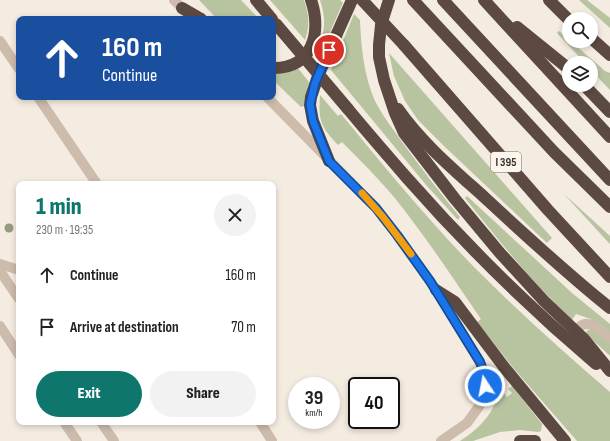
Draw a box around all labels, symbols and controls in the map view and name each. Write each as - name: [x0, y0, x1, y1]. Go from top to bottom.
- map controls: [562, 12, 598, 92]
- button: search: [562, 12, 598, 48]
- text: 160 m: [102, 31, 162, 64]
- icon: ahead: [36, 32, 88, 84]
- pin: [312, 33, 346, 67]
- icon: arrive: [318, 39, 340, 61]
- button: layers: [562, 56, 598, 92]
- text: Continue: [102, 65, 157, 86]
- road number: I 395: [491, 152, 521, 172]
- text: 1 min: [36, 192, 82, 221]
- button: close: [214, 194, 256, 236]
- text: 230 m · 19:35: [36, 222, 93, 238]
- icon: ahead: [36, 264, 58, 286]
- text: Continue: [70, 266, 119, 285]
- text: 160 m: [225, 266, 256, 285]
- icon: arrive: [36, 316, 58, 338]
- text: Arrive at destination: [70, 318, 179, 337]
- text: 70 m: [231, 318, 256, 337]
- position arrow: [464, 365, 506, 407]
- button: Exit: [36, 371, 142, 417]
- button: Share: [150, 371, 256, 417]
- speed limit sign: 40: [348, 377, 400, 429]
- text: 39: [305, 386, 323, 410]
- text: km/h: [305, 407, 323, 419]

